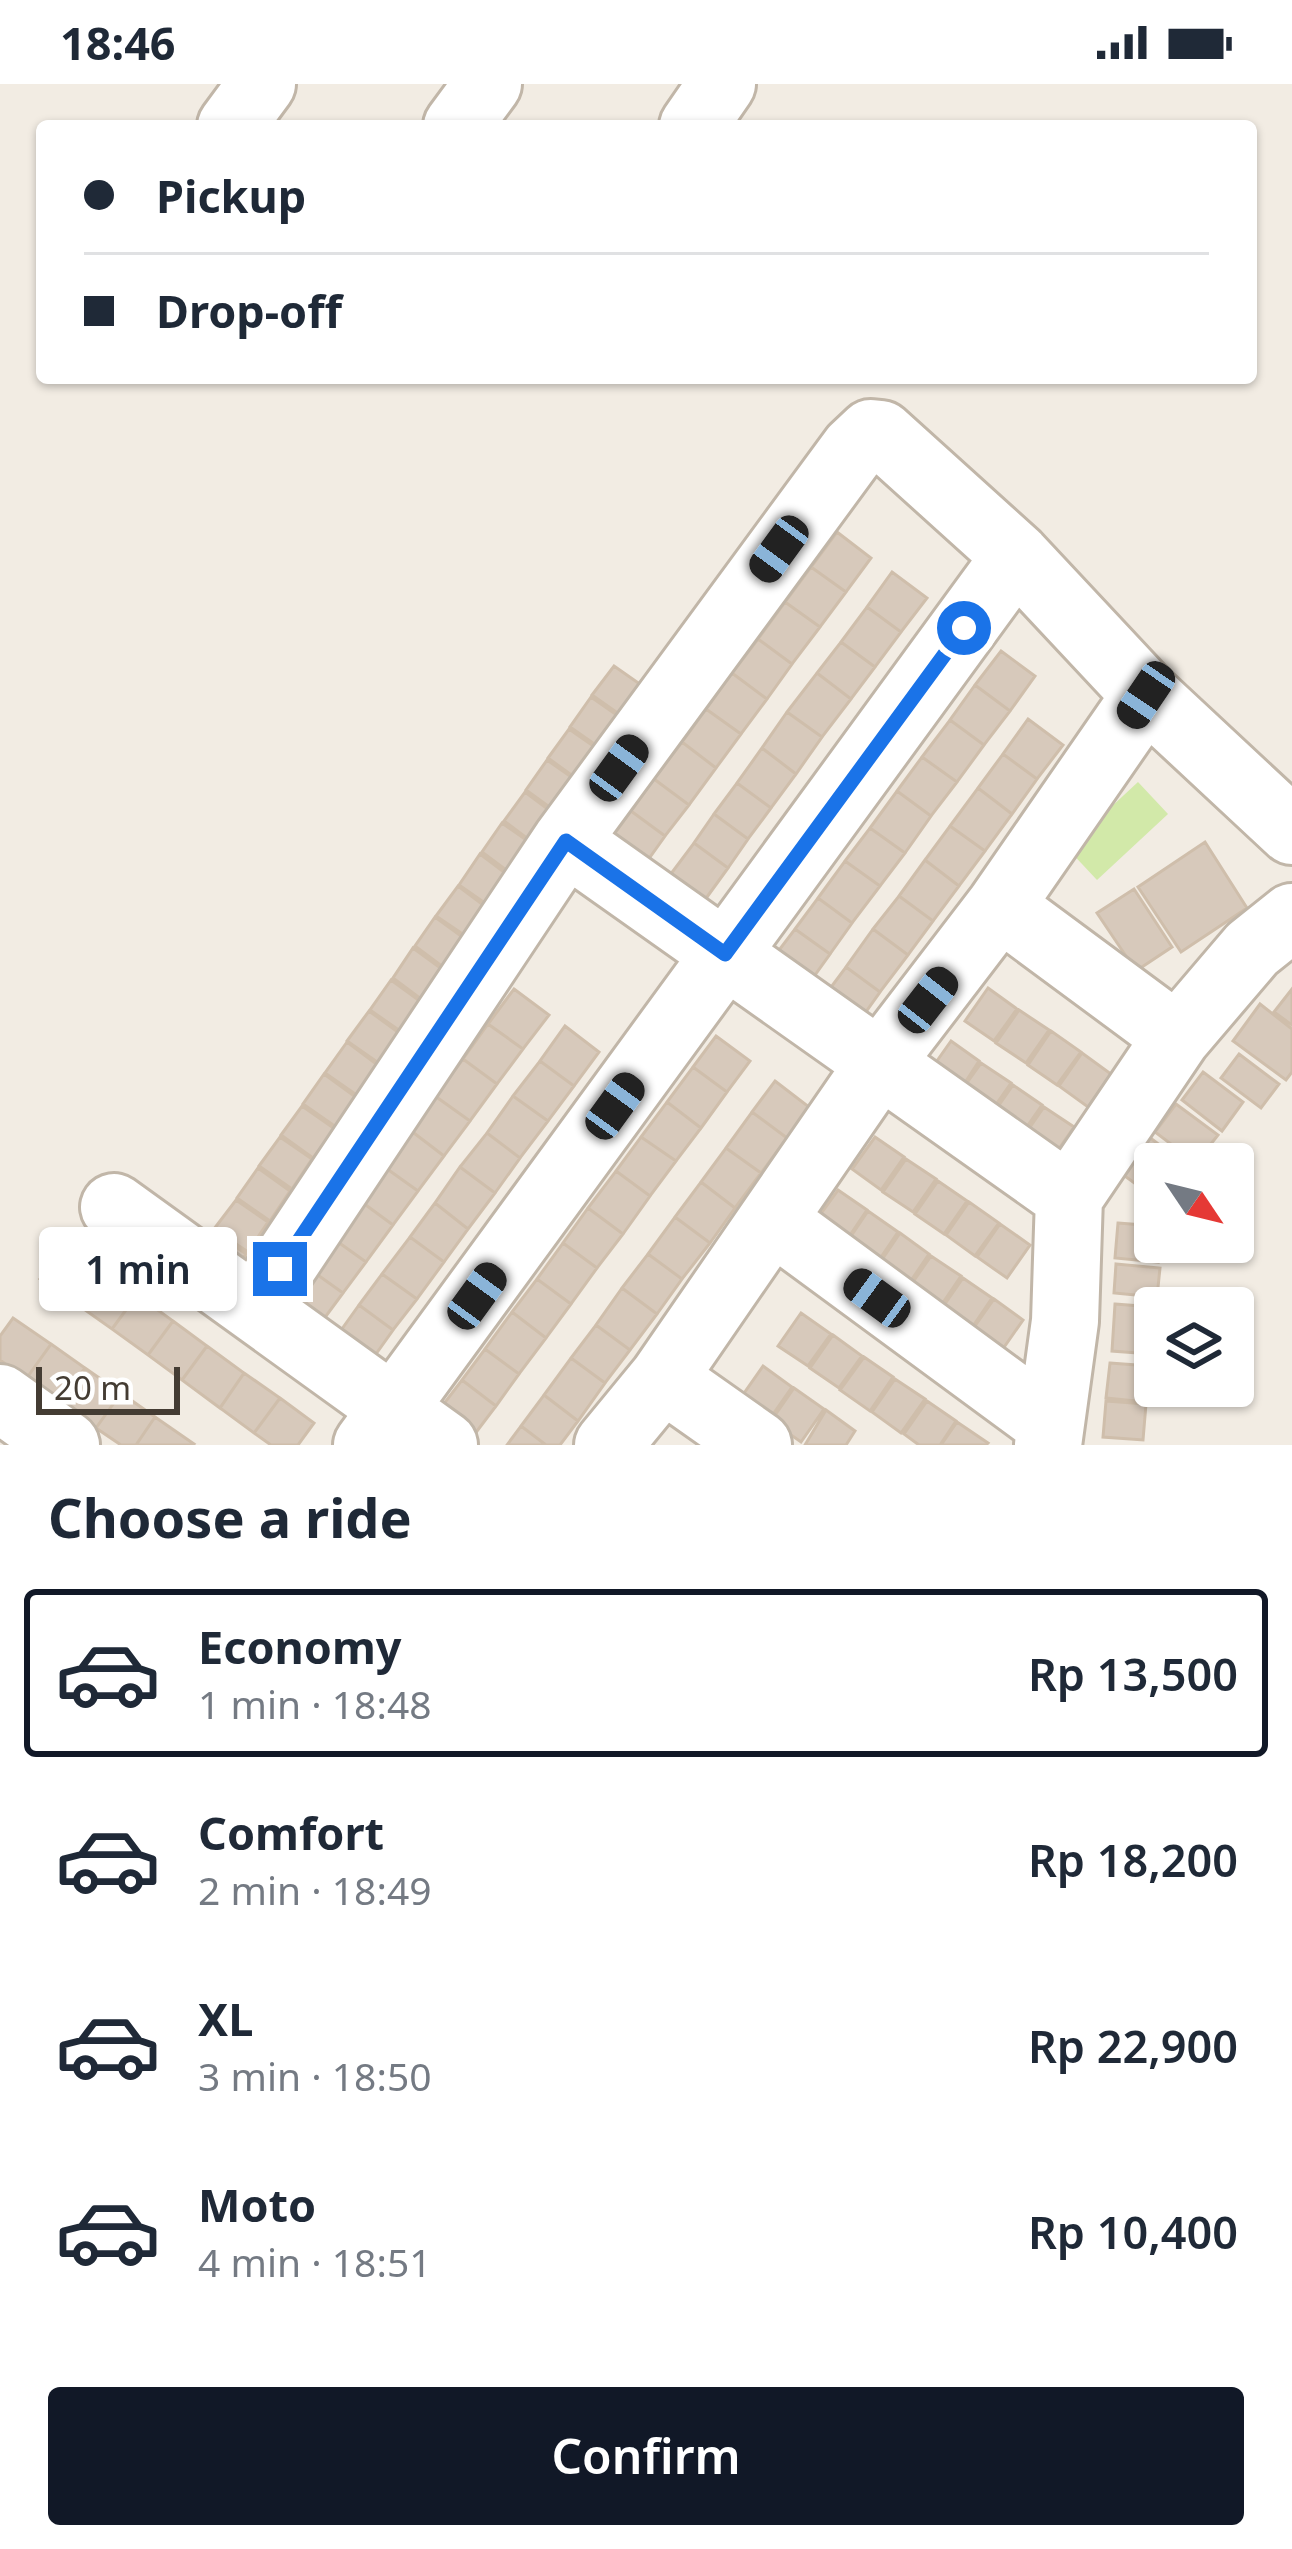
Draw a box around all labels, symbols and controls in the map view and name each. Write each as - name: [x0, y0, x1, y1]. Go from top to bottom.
- text: 18:46: [60, 12, 176, 73]
- text: Pickup: [156, 165, 306, 226]
- text: Drop-off: [156, 280, 342, 341]
- car: [743, 509, 815, 589]
- route start: [937, 601, 991, 655]
- car: [1111, 655, 1181, 735]
- car: [583, 728, 655, 808]
- car: [892, 961, 964, 1039]
- car: [579, 1066, 651, 1146]
- north arrow: [1134, 1143, 1254, 1263]
- map controls: [1134, 1143, 1254, 1407]
- callout: 1 min: [40, 1227, 238, 1311]
- text: 1 min: [85, 1242, 191, 1295]
- route end: [253, 1242, 307, 1296]
- car: [441, 1256, 513, 1336]
- car: [837, 1262, 917, 1334]
- button: layers: [1134, 1287, 1254, 1407]
- scale bar: [36, 1361, 180, 1414]
- text: 20 m: [54, 1365, 131, 1410]
- text: Choose a ride: [48, 1480, 412, 1554]
- text: Economy: [198, 1616, 402, 1677]
- icon: car: [54, 1619, 162, 1727]
- text: Rp 13,500: [1028, 1643, 1238, 1704]
- text: 1 min · 18:48: [198, 1677, 432, 1730]
- text: Comfort: [198, 1802, 384, 1863]
- icon: car: [54, 1805, 162, 1913]
- text: Rp 18,200: [1028, 1829, 1238, 1890]
- text: 2 min · 18:49: [198, 1863, 432, 1916]
- text: XL: [198, 1988, 253, 2049]
- icon: car: [54, 1991, 162, 2099]
- text: Rp 22,900: [1028, 2015, 1238, 2076]
- text: 3 min · 18:50: [198, 2049, 432, 2102]
- text: Moto: [198, 2174, 316, 2235]
- icon: car: [54, 2177, 162, 2285]
- text: Rp 10,400: [1028, 2201, 1238, 2262]
- text: 4 min · 18:51: [198, 2235, 432, 2288]
- button: Confirm: [48, 2387, 1244, 2525]

